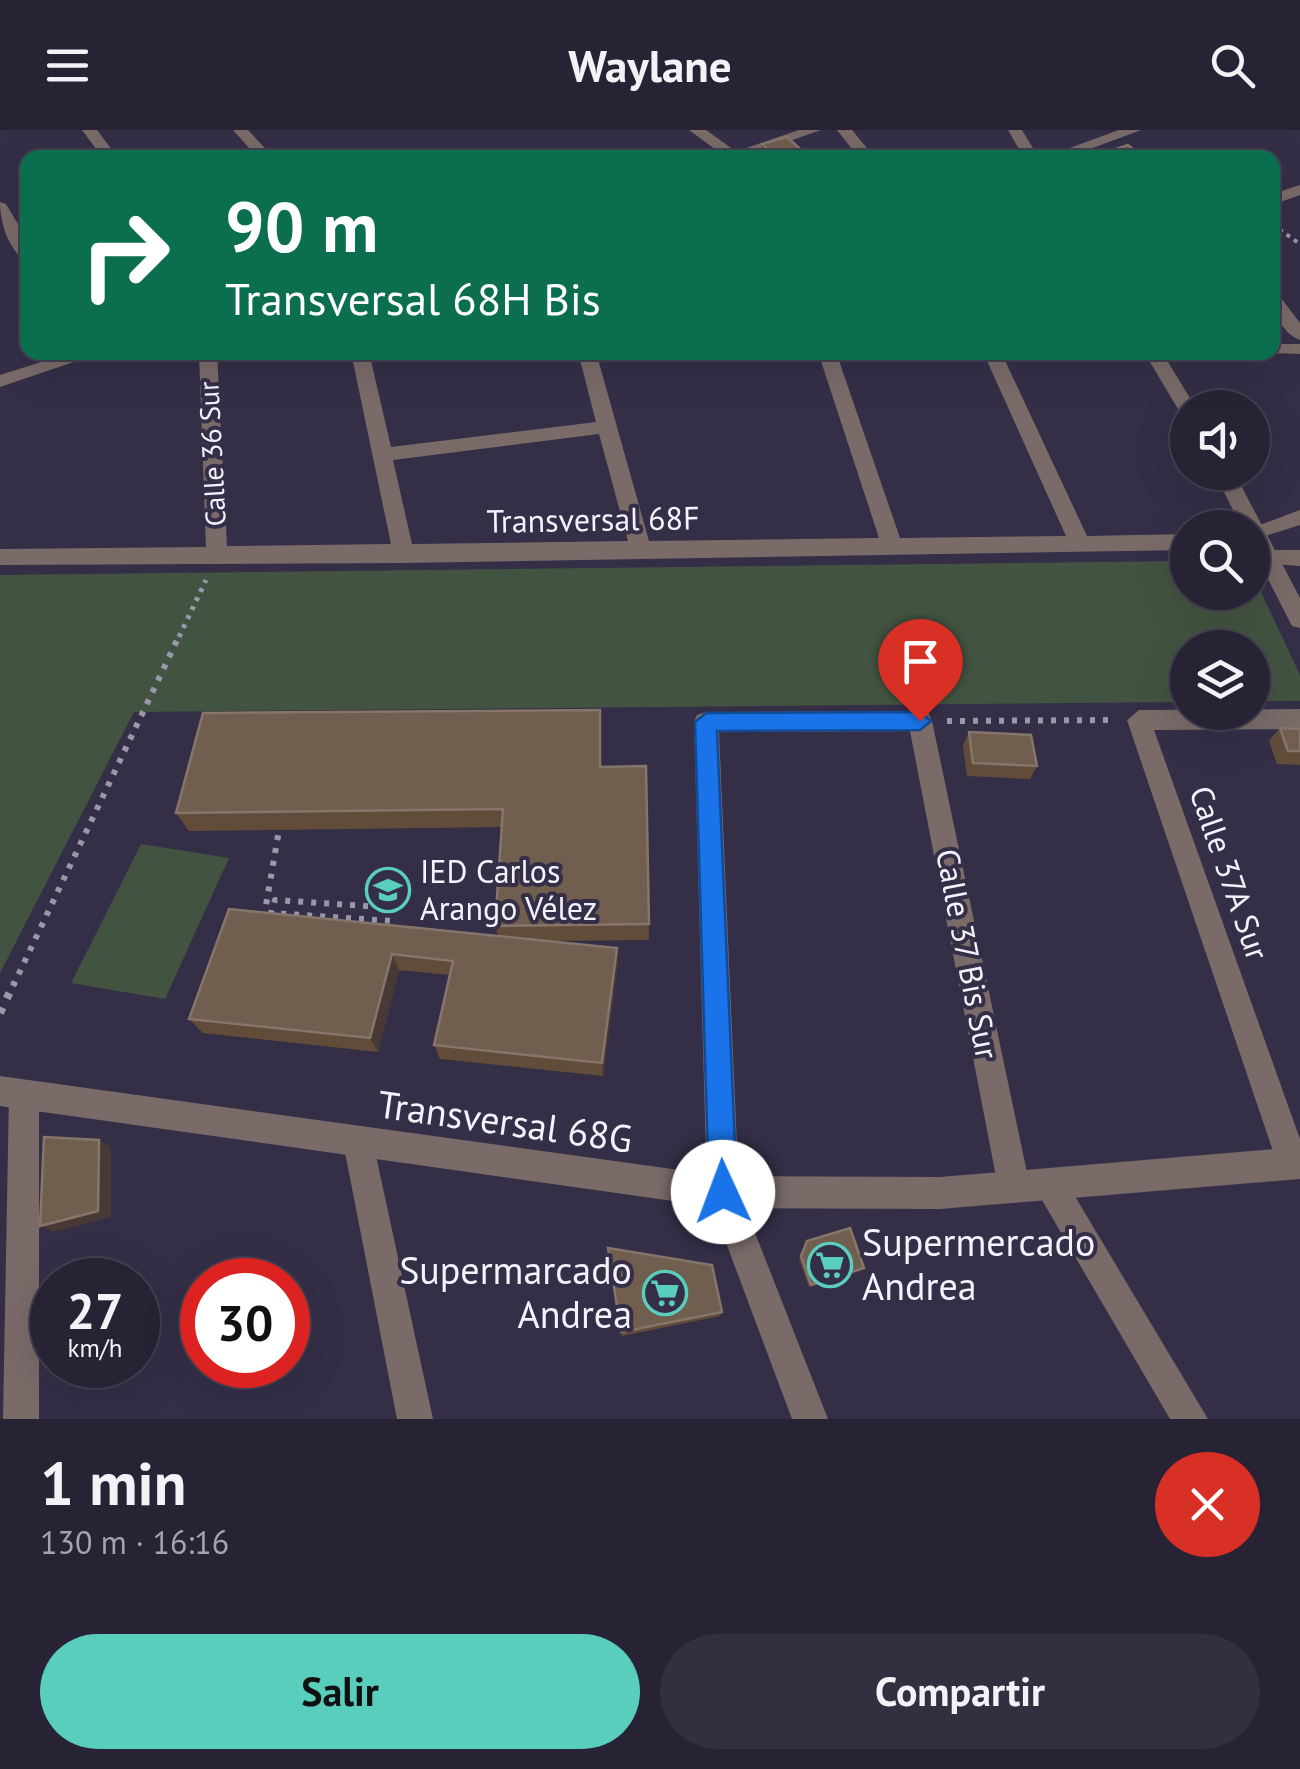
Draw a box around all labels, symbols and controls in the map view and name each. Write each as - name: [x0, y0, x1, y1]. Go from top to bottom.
- text: Waylane: [568, 36, 732, 94]
- icon: menu: [40, 38, 95, 93]
- icon: search: [1205, 38, 1260, 93]
- text: 90 m: [225, 181, 378, 271]
- icon: right: [60, 190, 190, 320]
- text: Transversal 68H Bis: [225, 269, 601, 327]
- street label: Calle 36 Sur: [189, 380, 234, 527]
- map controls: [1170, 390, 1270, 730]
- button: sound: [1170, 390, 1270, 490]
- street label: Transversal 68F: [486, 496, 700, 542]
- button: search: [1170, 510, 1270, 610]
- pin: [878, 619, 963, 722]
- button: layers: [1170, 630, 1270, 730]
- icon: arrive: [893, 634, 948, 689]
- street label: Calle 37A Sur: [1181, 780, 1279, 965]
- street label: Calle 37 Bis Sur: [927, 845, 1009, 1063]
- place label: IED Carlos Arango Vélez: [420, 850, 597, 929]
- school or university icon: IED Carlos Arango Vélez: [365, 867, 411, 913]
- street label: Transversal 68G: [375, 1078, 636, 1163]
- position arrow: [671, 1140, 775, 1244]
- place label: Supermercado Andrea: [862, 1217, 1095, 1310]
- supermarket icon: Supermercado Andrea: [807, 1242, 853, 1288]
- place label: Supermarcado Andrea: [399, 1245, 632, 1338]
- speed limit sign: 30: [180, 1258, 310, 1388]
- supermarket icon: Supermarcado Andrea: [642, 1270, 688, 1316]
- text: 27: [67, 1278, 123, 1343]
- text: km/h: [68, 1332, 122, 1364]
- text: 1 min: [40, 1444, 186, 1522]
- button: close: [1155, 1452, 1260, 1557]
- text: 130 m · 16:16: [40, 1521, 229, 1563]
- button: Salir: [40, 1634, 640, 1749]
- button: Compartir: [660, 1634, 1260, 1749]

